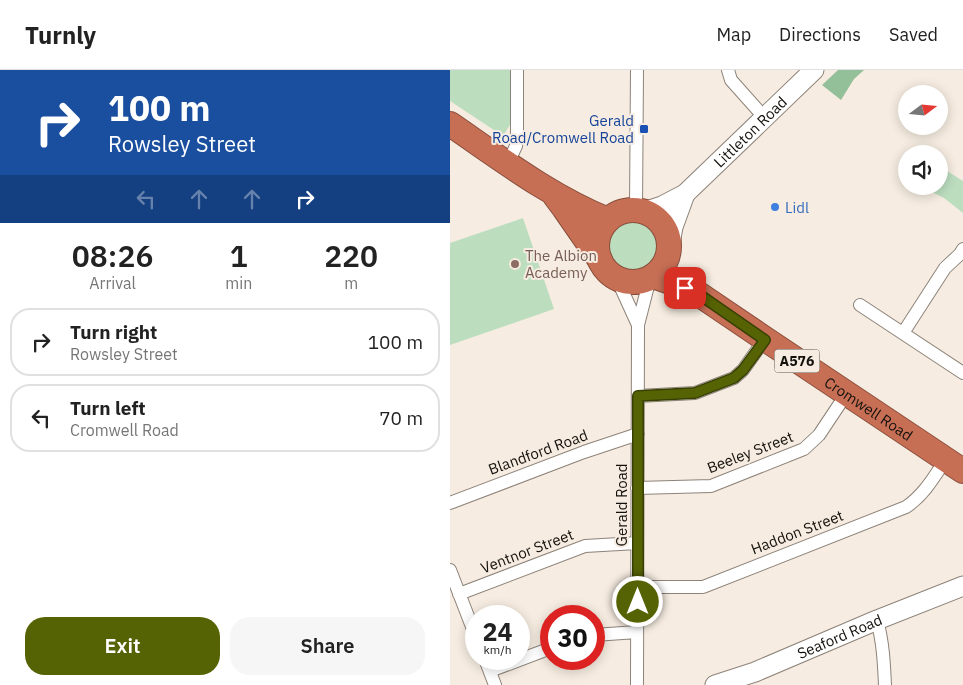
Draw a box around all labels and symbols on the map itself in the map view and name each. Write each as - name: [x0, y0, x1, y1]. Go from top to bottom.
- north arrow: [898, 85, 948, 135]
- street label: Littleton Road: [709, 92, 791, 171]
- place label: Gerald Road/Cromwell Road: [492, 111, 634, 147]
- marker: Gerald Road/Cromwell Road: [638, 123, 650, 135]
- place label: Lidl: [785, 198, 809, 217]
- marker: Lidl: [769, 201, 781, 213]
- place label: The Albion Academy: [525, 246, 597, 282]
- marker: The Albion Academy: [509, 258, 521, 270]
- pin: [664, 267, 706, 309]
- road number: A576: [774, 350, 820, 372]
- street label: Cromwell Road: [821, 372, 917, 444]
- street label: Blandford Road: [486, 425, 590, 479]
- street label: Beeley Street: [704, 427, 796, 477]
- street label: Gerald Road: [612, 464, 631, 546]
- street label: Haddon Street: [748, 506, 846, 558]
- street label: Ventnor Street: [478, 525, 576, 577]
- position arrow: [611, 575, 663, 627]
- speed limit sign: 30: [540, 605, 605, 670]
- street label: Seaford Road: [794, 610, 885, 662]

